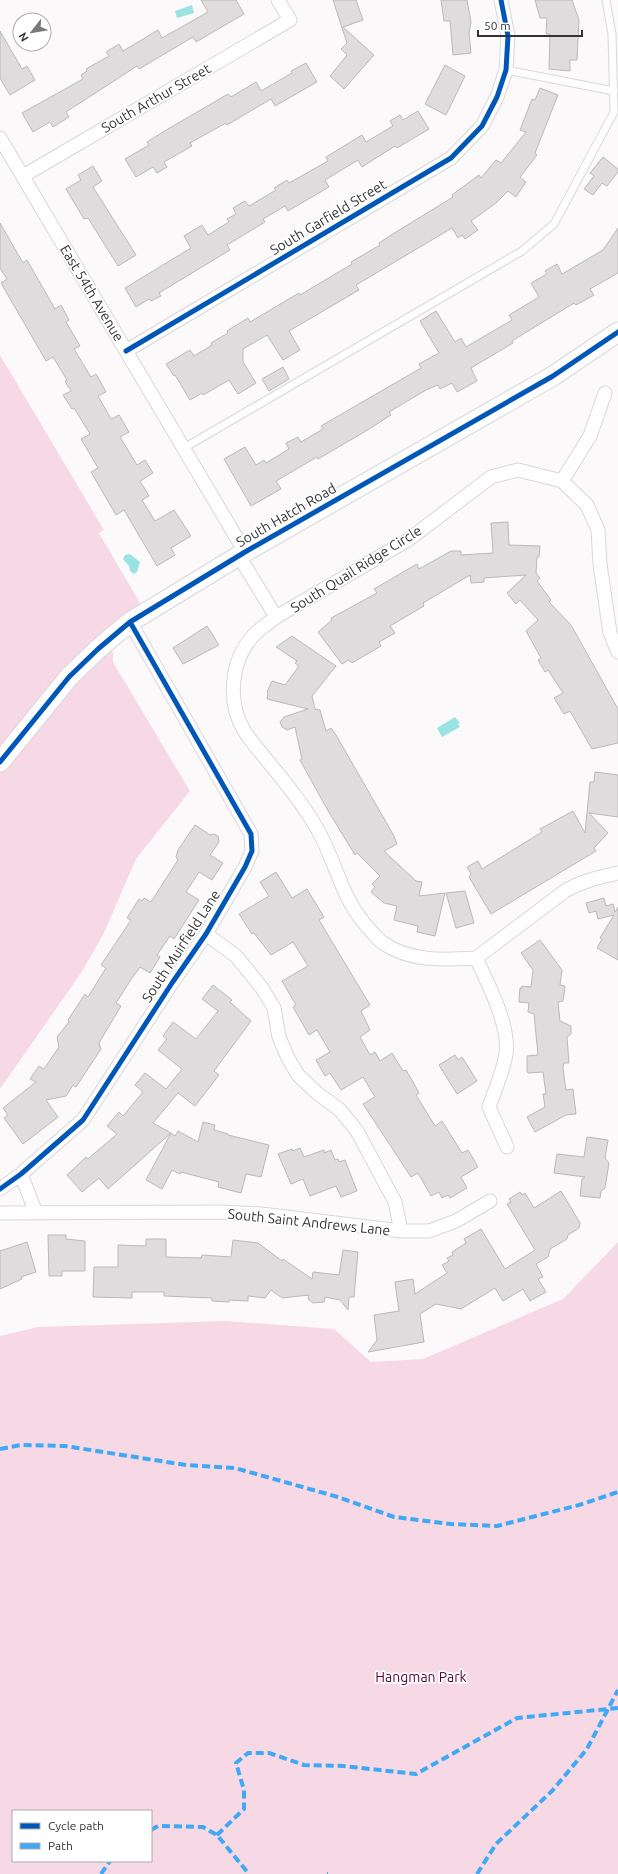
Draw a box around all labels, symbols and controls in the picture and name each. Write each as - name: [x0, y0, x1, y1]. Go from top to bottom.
- north arrow: [12, 12, 52, 52]
- scale bar: [478, 12, 582, 38]
- text: 50 m: [484, 19, 511, 32]
- text: N: [16, 31, 31, 44]
- street label: South Arthur Street: [98, 60, 214, 136]
- street label: South Garfield Street: [267, 176, 389, 258]
- street label: East 54th Avenue: [57, 242, 127, 344]
- street label: South Hatch Road: [233, 480, 339, 550]
- street label: South Quail Ridge Circle: [288, 522, 424, 616]
- street label: South Muirfield Lane: [139, 887, 223, 1005]
- street label: South Saint Andrews Lane: [227, 1206, 391, 1238]
- park label: Hangman Park: [375, 1669, 467, 1685]
- legend: [12, 1810, 152, 1862]
- text: Cycle path: [48, 1819, 104, 1832]
- text: Path: [48, 1839, 73, 1852]

